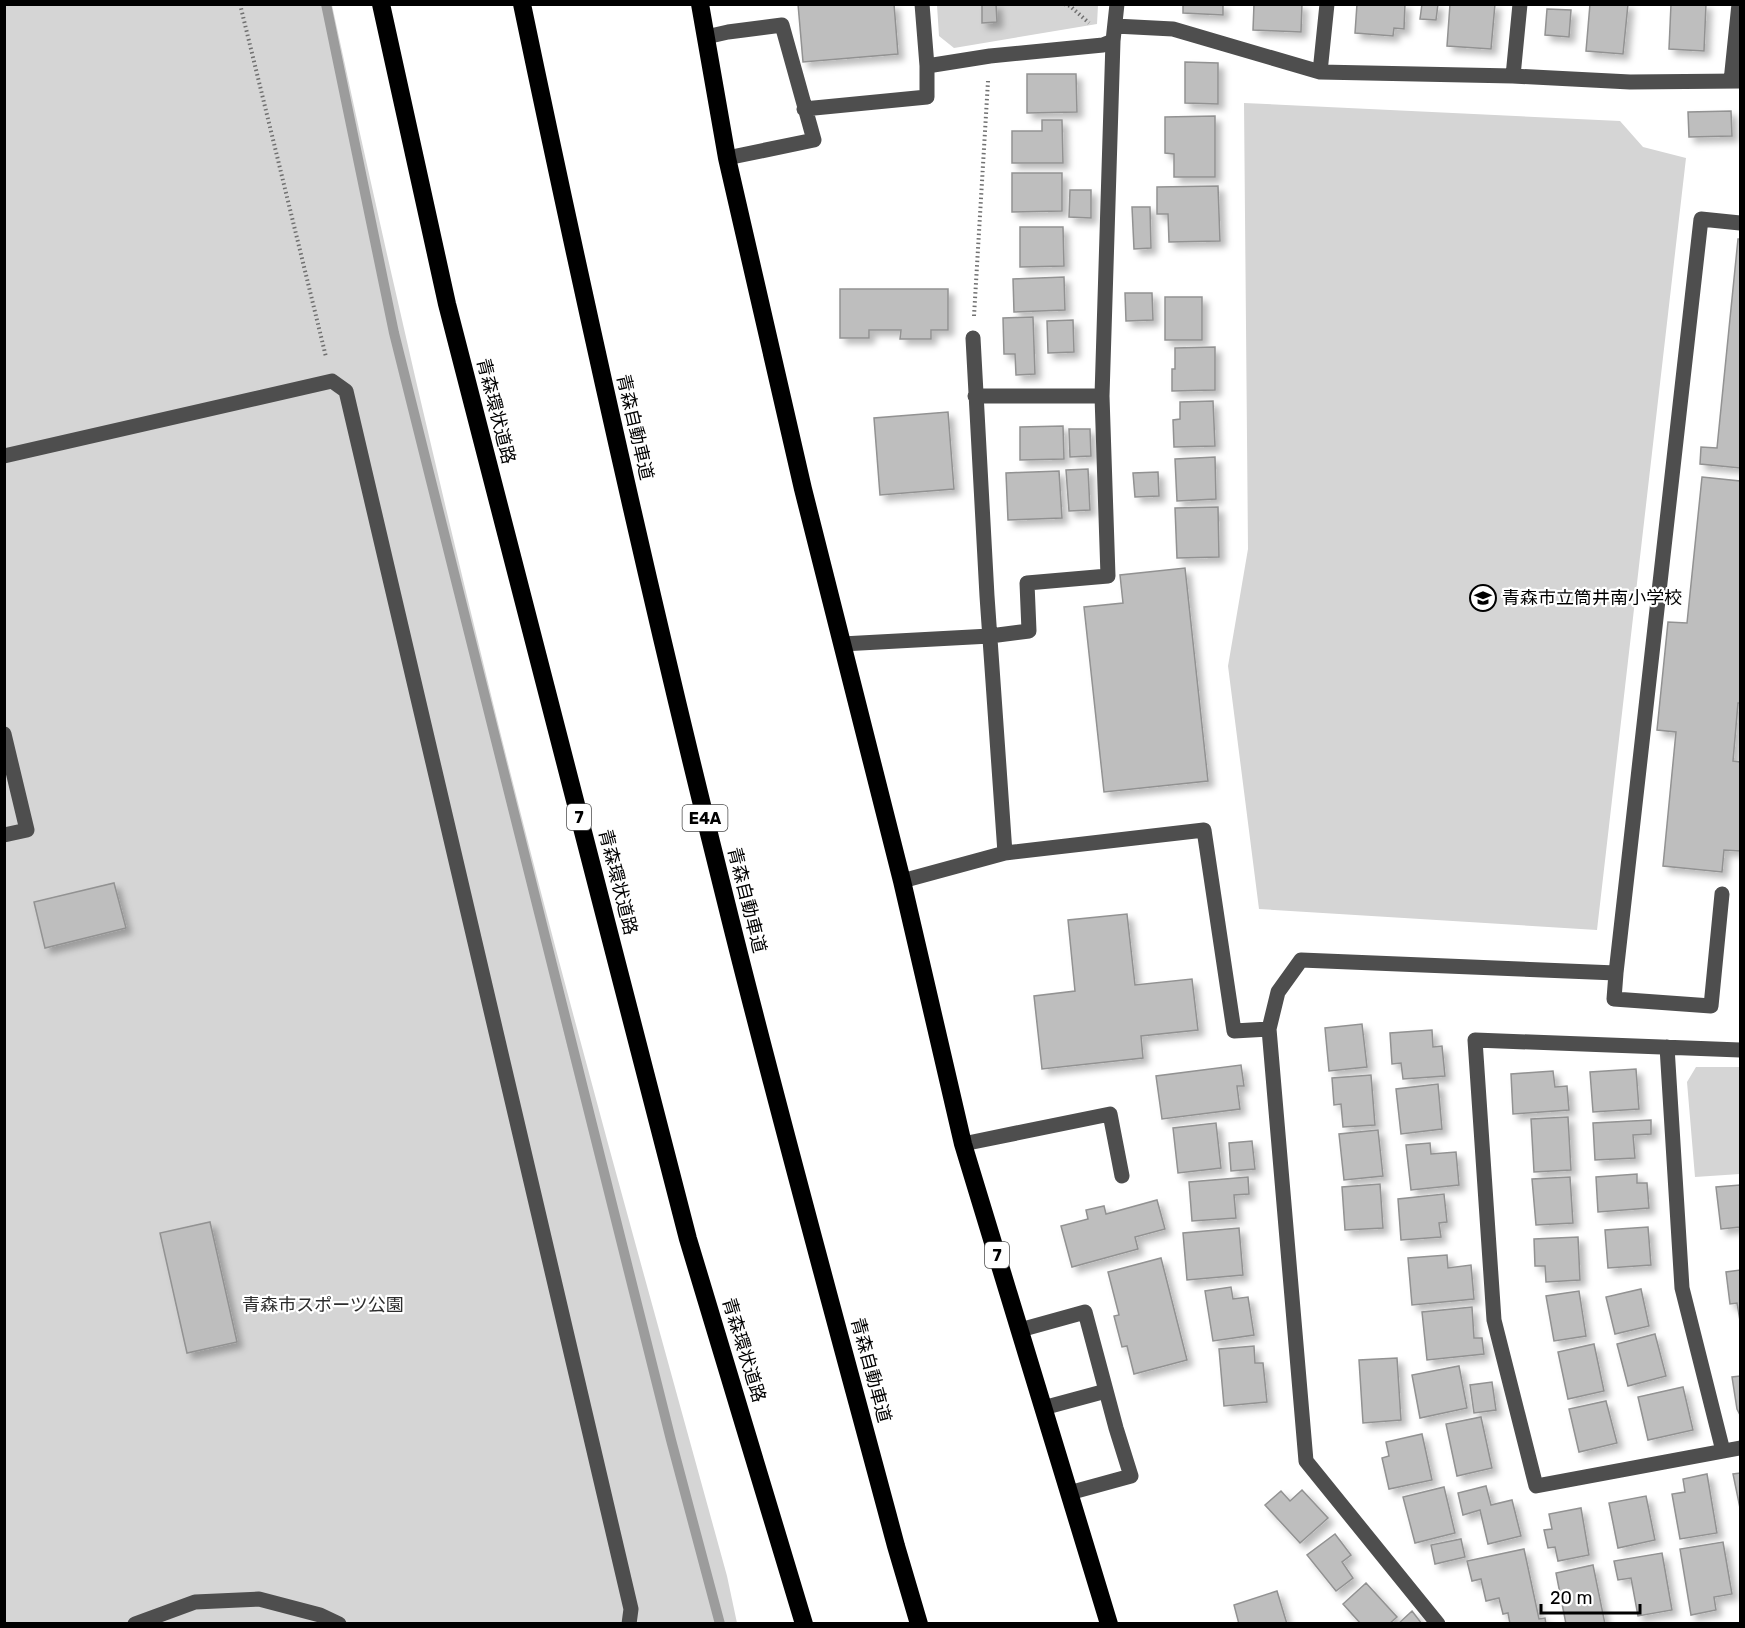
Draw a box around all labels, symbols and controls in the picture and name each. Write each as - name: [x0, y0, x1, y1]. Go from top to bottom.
- street label: 青森環状道路: [472, 356, 520, 466]
- street label: 青森自動車道: [612, 372, 658, 482]
- school or university icon: 青森市立筒井南小学校: [1468, 583, 1498, 613]
- place label: 青森市立筒井南小学校: [1502, 587, 1682, 609]
- road number: 7: [567, 804, 591, 830]
- road number: E4A: [682, 805, 728, 831]
- street label: 青森環状道路: [594, 827, 642, 937]
- street label: 青森自動車道: [723, 845, 771, 955]
- road number: 7: [985, 1242, 1009, 1268]
- park label: 青森市スポーツ公園: [242, 1294, 404, 1316]
- street label: 青森環状道路: [718, 1295, 770, 1405]
- street label: 青森自動車道: [846, 1315, 896, 1425]
- scale bar: [1541, 1577, 1640, 1615]
- text: 20 m: [1550, 1587, 1592, 1609]

